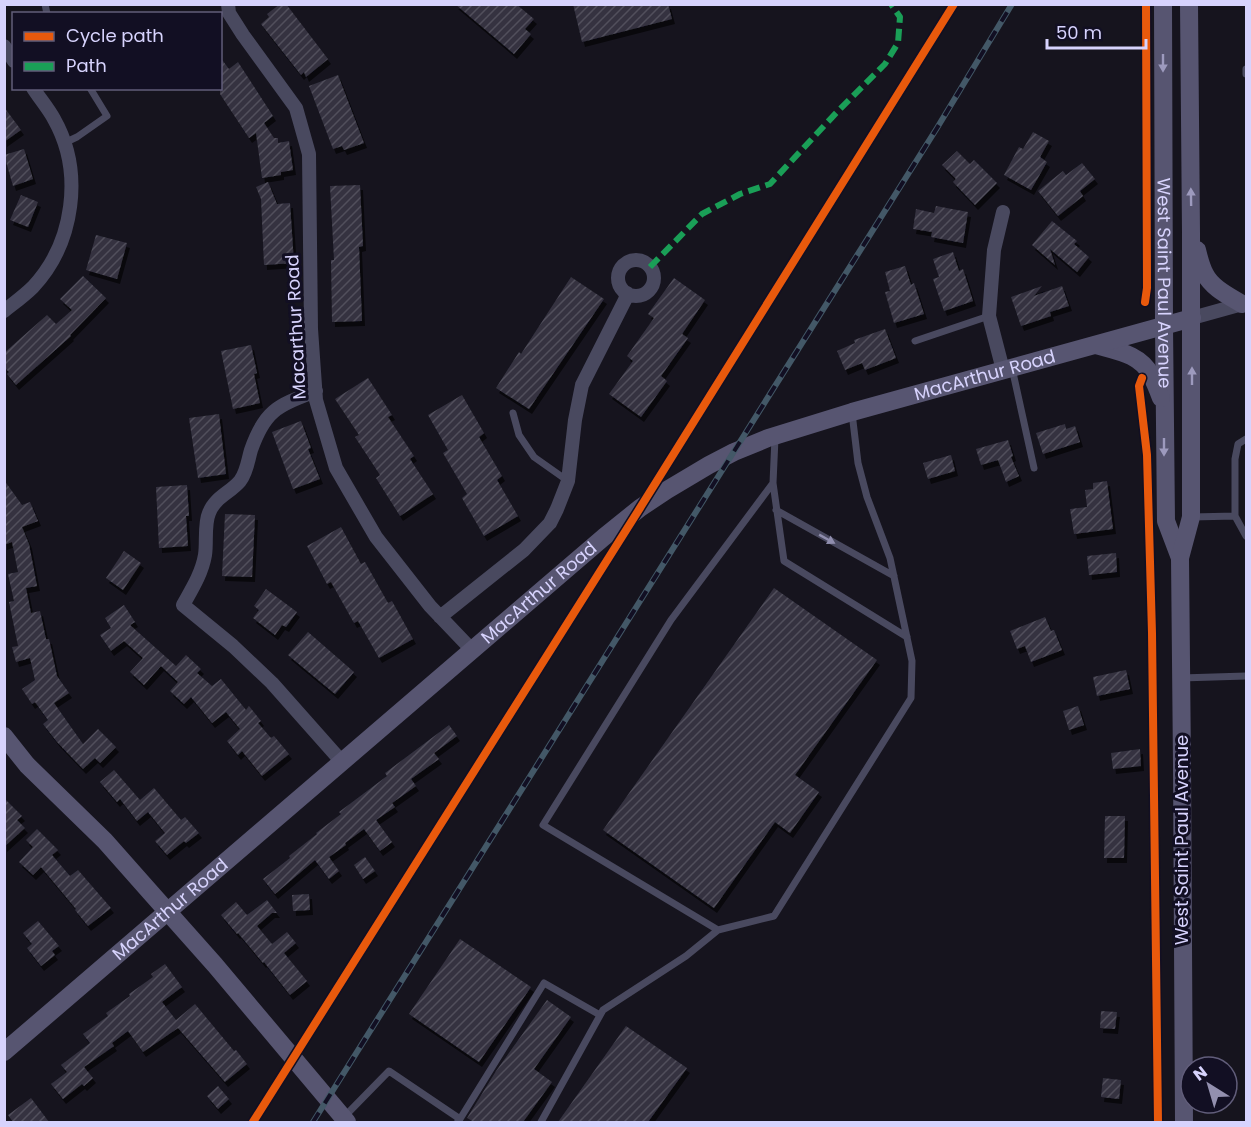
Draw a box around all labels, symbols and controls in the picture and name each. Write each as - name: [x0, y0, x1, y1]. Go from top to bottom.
- legend: [12, 12, 222, 90]
- scale bar: [1047, 12, 1146, 50]
- text: 50 m: [1056, 20, 1102, 45]
- text: Cycle path: [66, 23, 164, 48]
- text: Path: [66, 53, 107, 78]
- one-way arrow: [1158, 53, 1168, 72]
- street label: West Saint Paul Avenue: [1152, 178, 1178, 388]
- one-way arrow: [1186, 187, 1196, 206]
- street label: Macarthur Road: [279, 254, 312, 400]
- street label: MacArthur Road: [911, 343, 1058, 406]
- one-way arrow: [1187, 366, 1197, 385]
- one-way arrow: [1159, 438, 1169, 457]
- one-way arrow: [819, 534, 836, 544]
- street label: MacArthur Road: [475, 536, 602, 649]
- street label: West Saint Paul Avenue: [1169, 735, 1194, 945]
- street label: MacArthur Road: [107, 852, 233, 966]
- north arrow: [1179, 1055, 1239, 1115]
- text: N: [1189, 1061, 1212, 1086]

